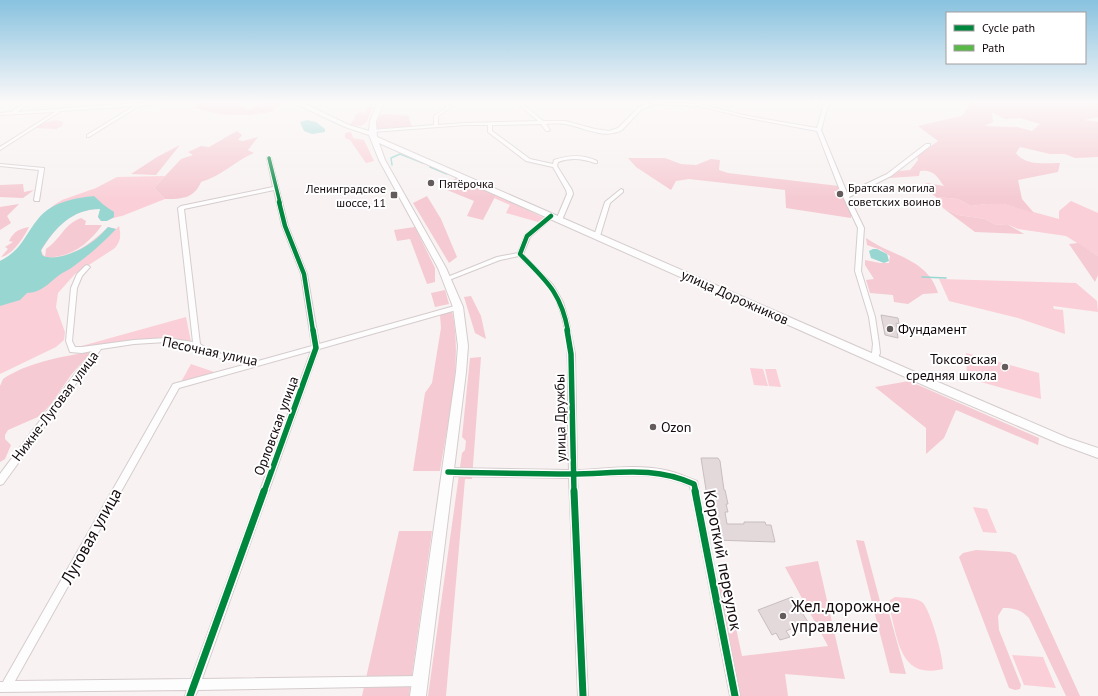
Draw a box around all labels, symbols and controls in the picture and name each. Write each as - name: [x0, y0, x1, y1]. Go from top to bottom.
- legend: [946, 12, 1086, 64]
- text: Cycle path: [982, 20, 1035, 35]
- text: Path: [982, 40, 1005, 55]
- place label: Пятёрочка: [439, 176, 494, 191]
- marker: Пятёрочка: [426, 178, 436, 188]
- place label: Братская могила советских воинов: [848, 180, 941, 209]
- place label: Ленинградское шоссе, 11: [305, 181, 386, 210]
- marker: Братская могила советских воинов: [835, 189, 845, 199]
- marker: Ленинградское шоссе, 11: [389, 190, 399, 200]
- street label: улица Дорожников: [678, 265, 792, 329]
- place label: Фундамент: [898, 320, 967, 338]
- marker: Фундамент: [885, 324, 895, 334]
- street label: Песочная улица: [161, 332, 259, 370]
- street label: Нижне-Луговая улица: [8, 347, 102, 465]
- place label: Токсовская средняя школа: [906, 350, 997, 384]
- marker: Токсовская средняя школа: [1000, 362, 1010, 372]
- street label: Орловская улица: [250, 374, 302, 478]
- street label: улица Дружбы: [550, 374, 570, 462]
- place label: Ozon: [661, 418, 691, 436]
- marker: Ozon: [648, 422, 658, 432]
- street label: Луговая улица: [55, 484, 126, 589]
- street label: Короткий переулок: [699, 488, 747, 632]
- place label: Жел.дорожное управление: [790, 595, 900, 637]
- marker: Жел.дорожное управление: [778, 611, 788, 621]

